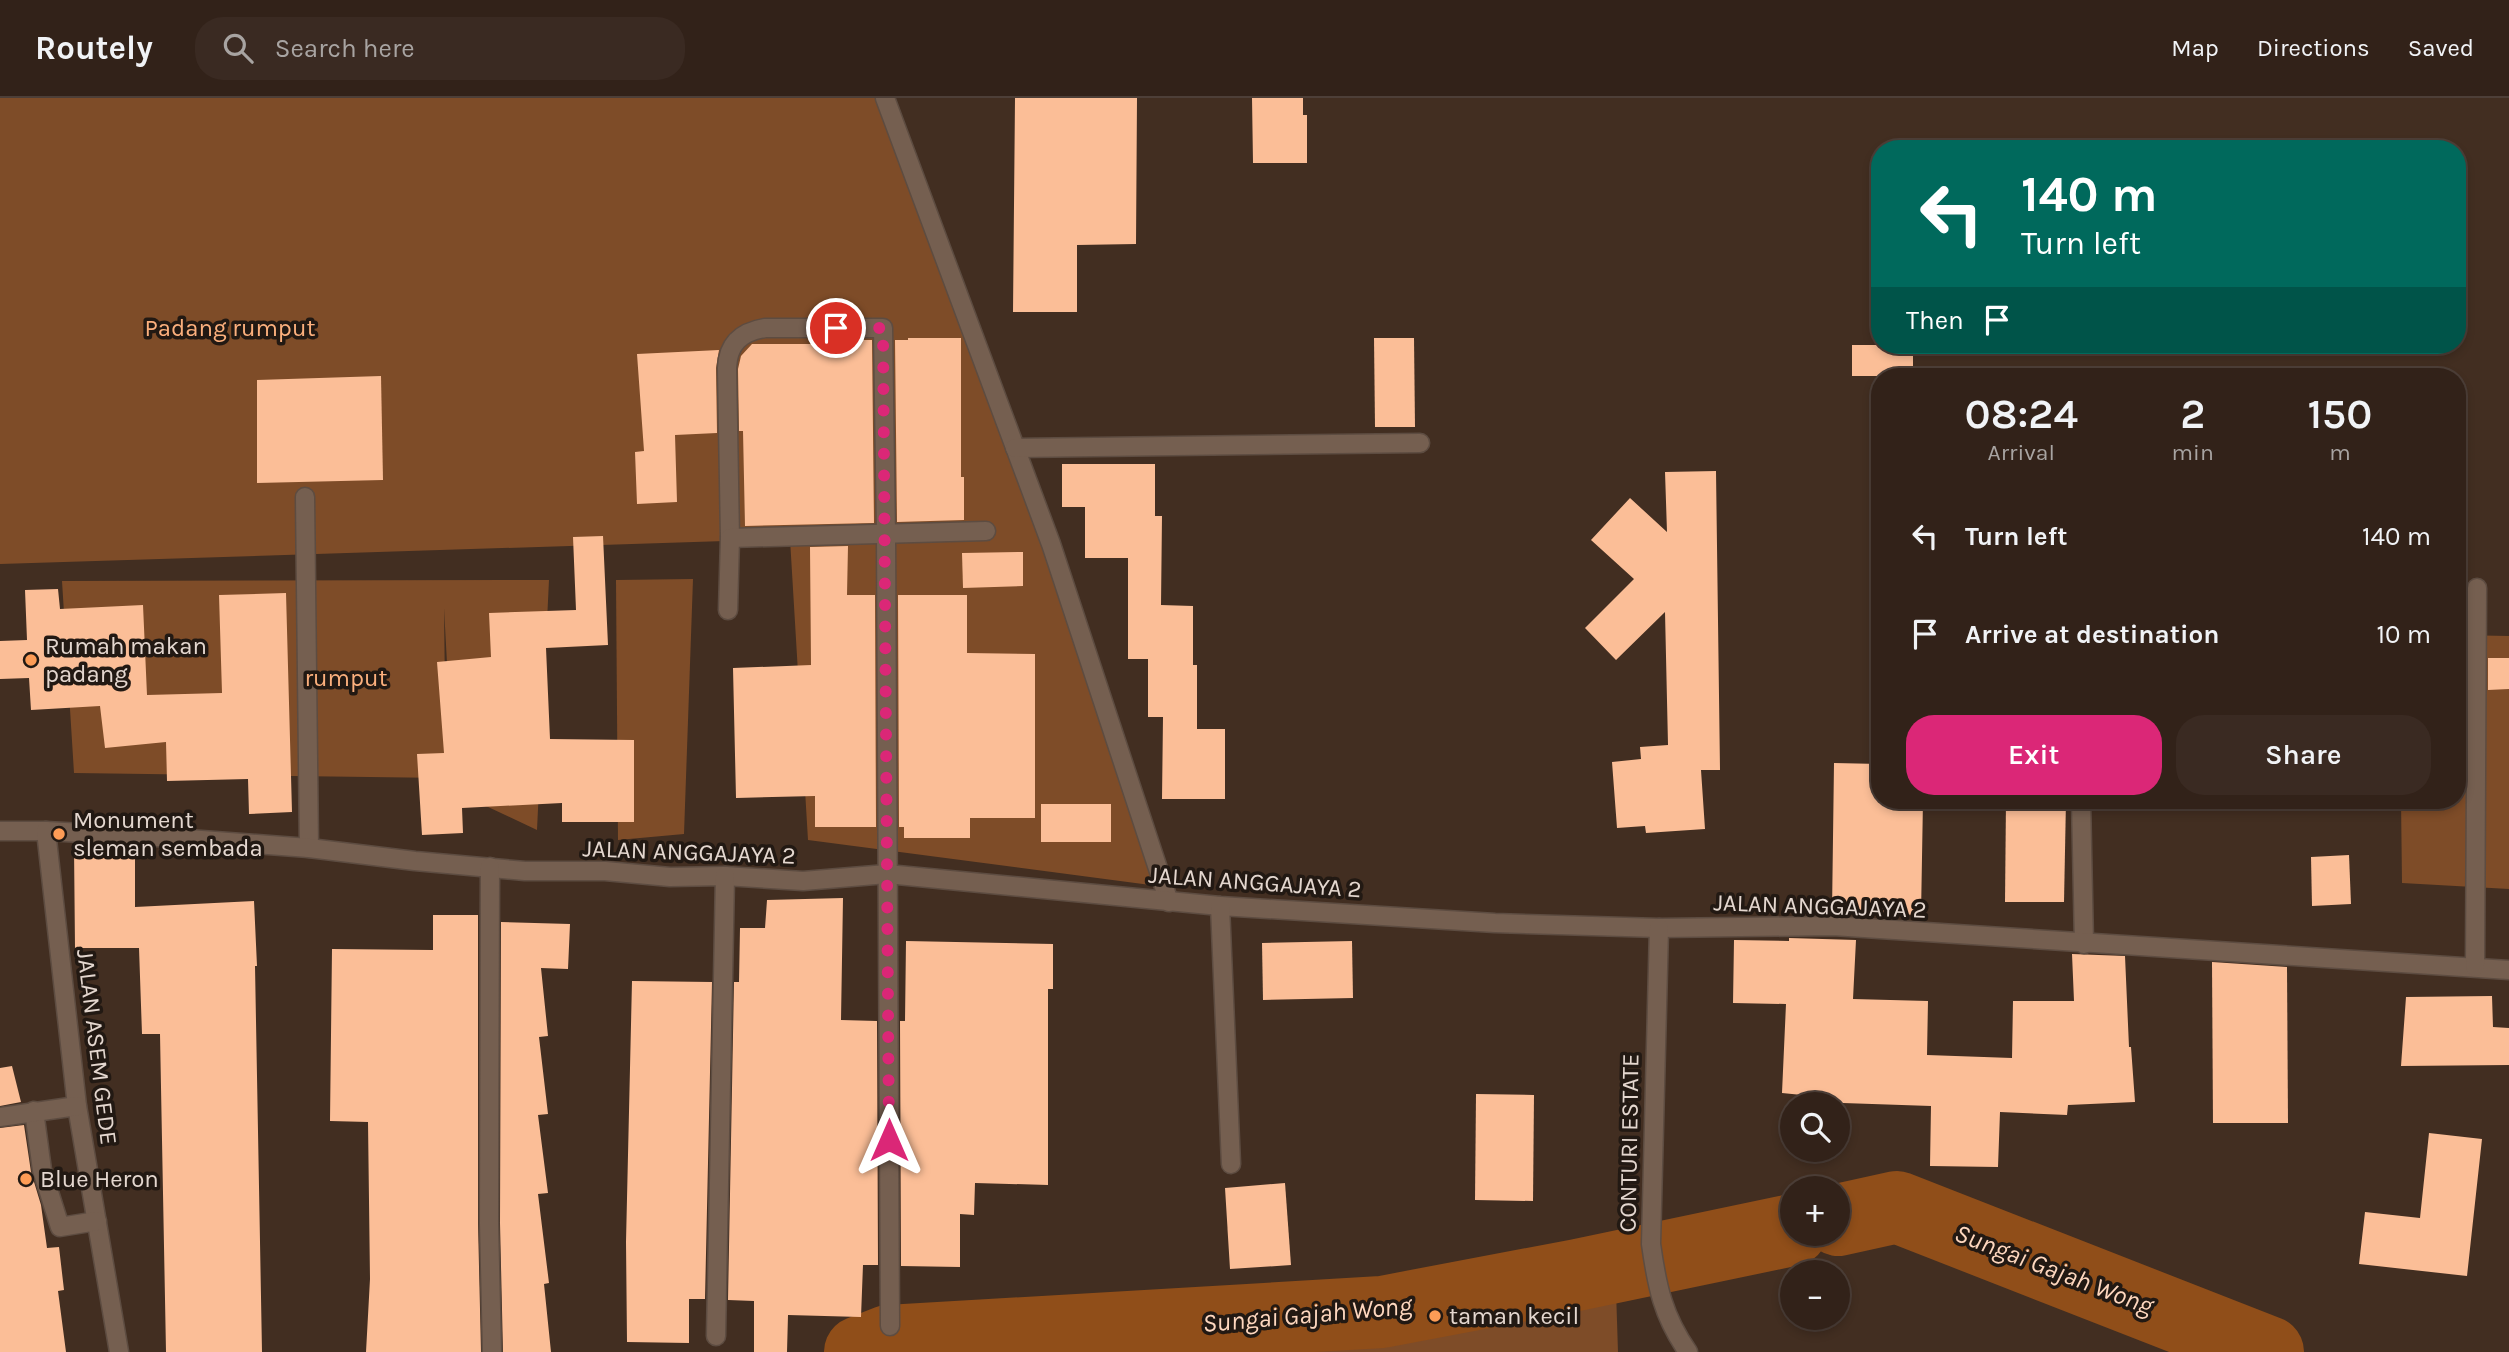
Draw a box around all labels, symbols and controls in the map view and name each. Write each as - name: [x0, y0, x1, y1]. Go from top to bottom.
- search box: [195, 17, 685, 80]
- text: Routely: [35, 29, 153, 67]
- icon: search: [219, 29, 257, 67]
- text: Search here: [275, 33, 415, 64]
- text: Map: [2171, 34, 2219, 62]
- text: Directions: [2257, 34, 2370, 62]
- text: Saved: [2408, 34, 2474, 62]
- text: 140 m: [2021, 166, 2158, 223]
- icon: left: [1906, 168, 1997, 259]
- text: Turn left: [2021, 225, 2141, 262]
- pin: [806, 298, 866, 358]
- icon: arrive: [1978, 301, 2016, 339]
- text: Then: [1906, 305, 1964, 336]
- icon: arrive: [817, 309, 855, 347]
- park label: Padang rumput: [145, 314, 315, 342]
- text: 08:24: [1965, 389, 2078, 439]
- text: 2: [2180, 389, 2205, 439]
- text: 150: [2307, 389, 2372, 439]
- text: Arrival: [1988, 439, 2055, 466]
- text: min: [2172, 439, 2214, 466]
- text: m: [2329, 439, 2351, 466]
- icon: left: [1906, 517, 1944, 555]
- text: Turn left: [1965, 521, 2067, 552]
- text: 140 m: [2362, 521, 2431, 552]
- icon: arrive: [1906, 615, 1944, 653]
- text: Arrive at destination: [1965, 619, 2219, 650]
- text: 10 m: [2376, 619, 2431, 650]
- place label: Rumah makan padang: [45, 632, 207, 688]
- marker: Rumah makan padang: [23, 652, 39, 668]
- park label: rumput: [304, 664, 388, 692]
- button: Exit: [1906, 715, 2162, 795]
- button: Share: [2176, 715, 2431, 795]
- place label: Monument sleman sembada: [73, 806, 263, 862]
- marker: Monument sleman sembada: [51, 826, 67, 842]
- street label: JALAN ANGGAJAYA 2: [582, 834, 796, 870]
- street label: JALAN ANGGAJAYA 2: [1148, 861, 1362, 903]
- street label: JALAN ANGGAJAYA 2: [1713, 888, 1927, 924]
- street label: JALAN ASEM GEDE: [71, 948, 123, 1146]
- street label: CONTURI ESTATE: [1613, 1053, 1645, 1233]
- map controls: [1780, 1092, 1850, 1330]
- button: search: [1780, 1092, 1850, 1162]
- position arrow: [852, 1103, 926, 1177]
- place label: Blue Heron: [40, 1165, 159, 1193]
- marker: Blue Heron: [18, 1171, 34, 1187]
- button: +: [1780, 1176, 1850, 1246]
- water label: Sungai Gajah Wong: [1950, 1217, 2159, 1322]
- button: −: [1780, 1260, 1850, 1330]
- water label: Sungai Gajah Wong: [1201, 1290, 1415, 1339]
- place label: taman kecil: [1449, 1302, 1579, 1330]
- marker: taman kecil: [1427, 1308, 1443, 1324]

